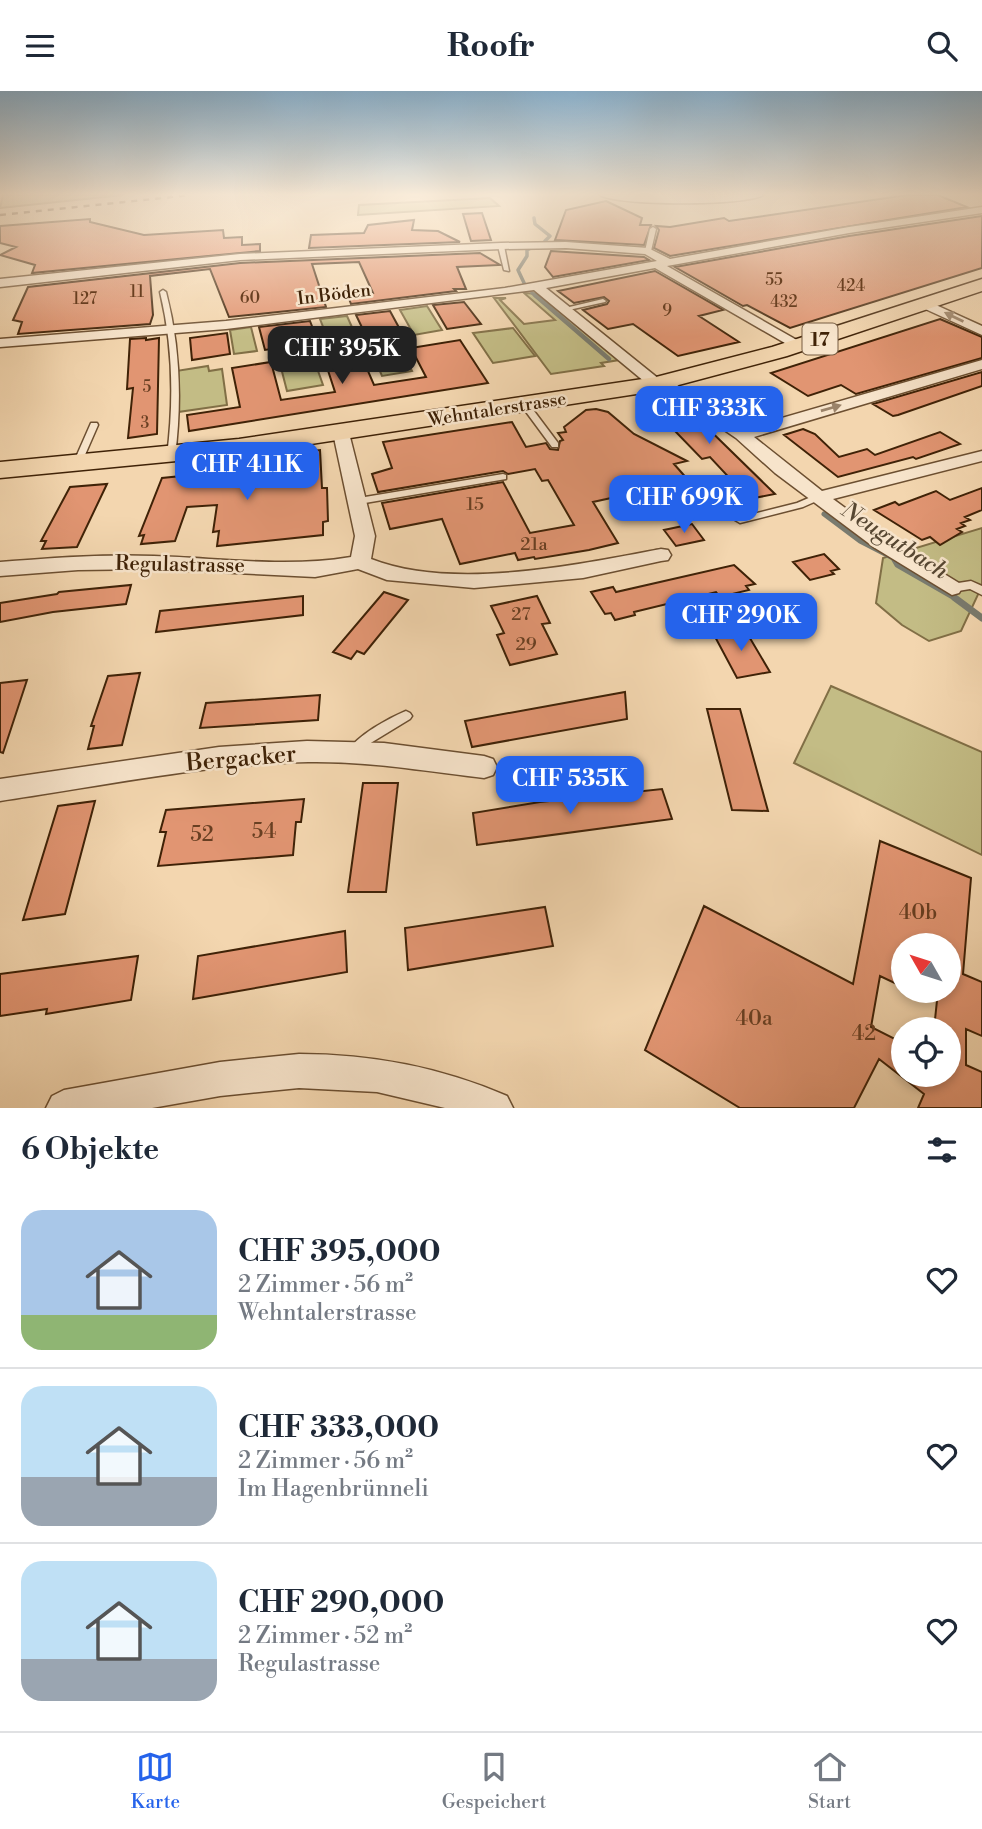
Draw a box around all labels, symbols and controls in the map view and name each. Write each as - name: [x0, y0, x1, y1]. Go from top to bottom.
- text: Roofr: [447, 26, 535, 66]
- icon: menu: [21, 27, 59, 65]
- icon: search: [923, 27, 961, 65]
- house number: 55: [765, 270, 783, 290]
- house number: 424: [837, 276, 866, 296]
- street label: In Böden: [296, 279, 372, 310]
- house number: 11: [130, 282, 144, 302]
- house number: 60: [240, 288, 260, 308]
- house number: 127: [73, 289, 97, 309]
- house number: 432: [770, 292, 798, 312]
- house number: 9: [662, 301, 672, 321]
- one-way arrow: [944, 311, 964, 323]
- road number: 17: [802, 323, 838, 355]
- pin: CHF 395K: [270, 327, 414, 386]
- text: CHF 395K: [284, 335, 400, 363]
- house number: 5: [143, 377, 152, 397]
- street label: Wehntalerstrasse: [425, 387, 568, 432]
- pin: CHF 333K: [637, 387, 781, 446]
- text: CHF 333K: [651, 395, 767, 423]
- one-way arrow: [821, 403, 842, 413]
- house number: 3: [141, 413, 150, 433]
- pin: CHF 411K: [175, 443, 319, 502]
- text: CHF 411K: [191, 451, 303, 479]
- pin: CHF 699K: [612, 475, 756, 535]
- text: CHF 699K: [625, 484, 743, 512]
- house number: 15: [466, 493, 484, 516]
- water label: Neugutbach: [835, 495, 953, 586]
- house number: 21a: [520, 533, 549, 556]
- street label: Regulastrasse: [115, 551, 245, 579]
- pin: CHF 290K: [669, 594, 813, 653]
- text: CHF 290K: [681, 602, 801, 630]
- house number: 27: [511, 603, 531, 626]
- house number: 29: [515, 633, 537, 656]
- street label: Bergacker: [184, 739, 298, 779]
- pin: CHF 535K: [498, 757, 642, 816]
- text: CHF 535K: [512, 765, 628, 793]
- house number: 54: [252, 819, 276, 845]
- house number: 52: [190, 822, 214, 848]
- house number: 40b: [899, 900, 937, 926]
- north arrow: [891, 933, 961, 1003]
- map controls: [891, 933, 961, 1087]
- house number: 40a: [735, 1006, 773, 1032]
- button: locate: [891, 1017, 961, 1087]
- house number: 42: [852, 1021, 876, 1047]
- text: 6 Objekte: [21, 1131, 159, 1169]
- icon: filters: [923, 1131, 961, 1169]
- text: CHF 395,000: [238, 1233, 440, 1271]
- icon: home: [77, 1238, 161, 1322]
- icon: heart: [923, 1261, 961, 1299]
- text: 2 Zimmer · 56 m²: [238, 1271, 413, 1299]
- text: Wehntalerstrasse: [238, 1299, 417, 1327]
- text: CHF 333,000: [238, 1409, 439, 1447]
- icon: home: [77, 1414, 161, 1498]
- icon: heart: [923, 1437, 961, 1475]
- text: 2 Zimmer · 56 m²: [238, 1447, 413, 1475]
- text: Im Hagenbrünneli: [238, 1475, 429, 1503]
- text: CHF 290,000: [238, 1584, 444, 1622]
- icon: home: [77, 1589, 161, 1673]
- icon: heart: [923, 1612, 961, 1650]
- text: 2 Zimmer · 52 m²: [238, 1622, 412, 1650]
- text: Regulastrasse: [238, 1650, 380, 1678]
- tab: Karte: [131, 1748, 180, 1814]
- tab: Gespeichert: [442, 1748, 546, 1814]
- tab: Start: [808, 1748, 851, 1814]

